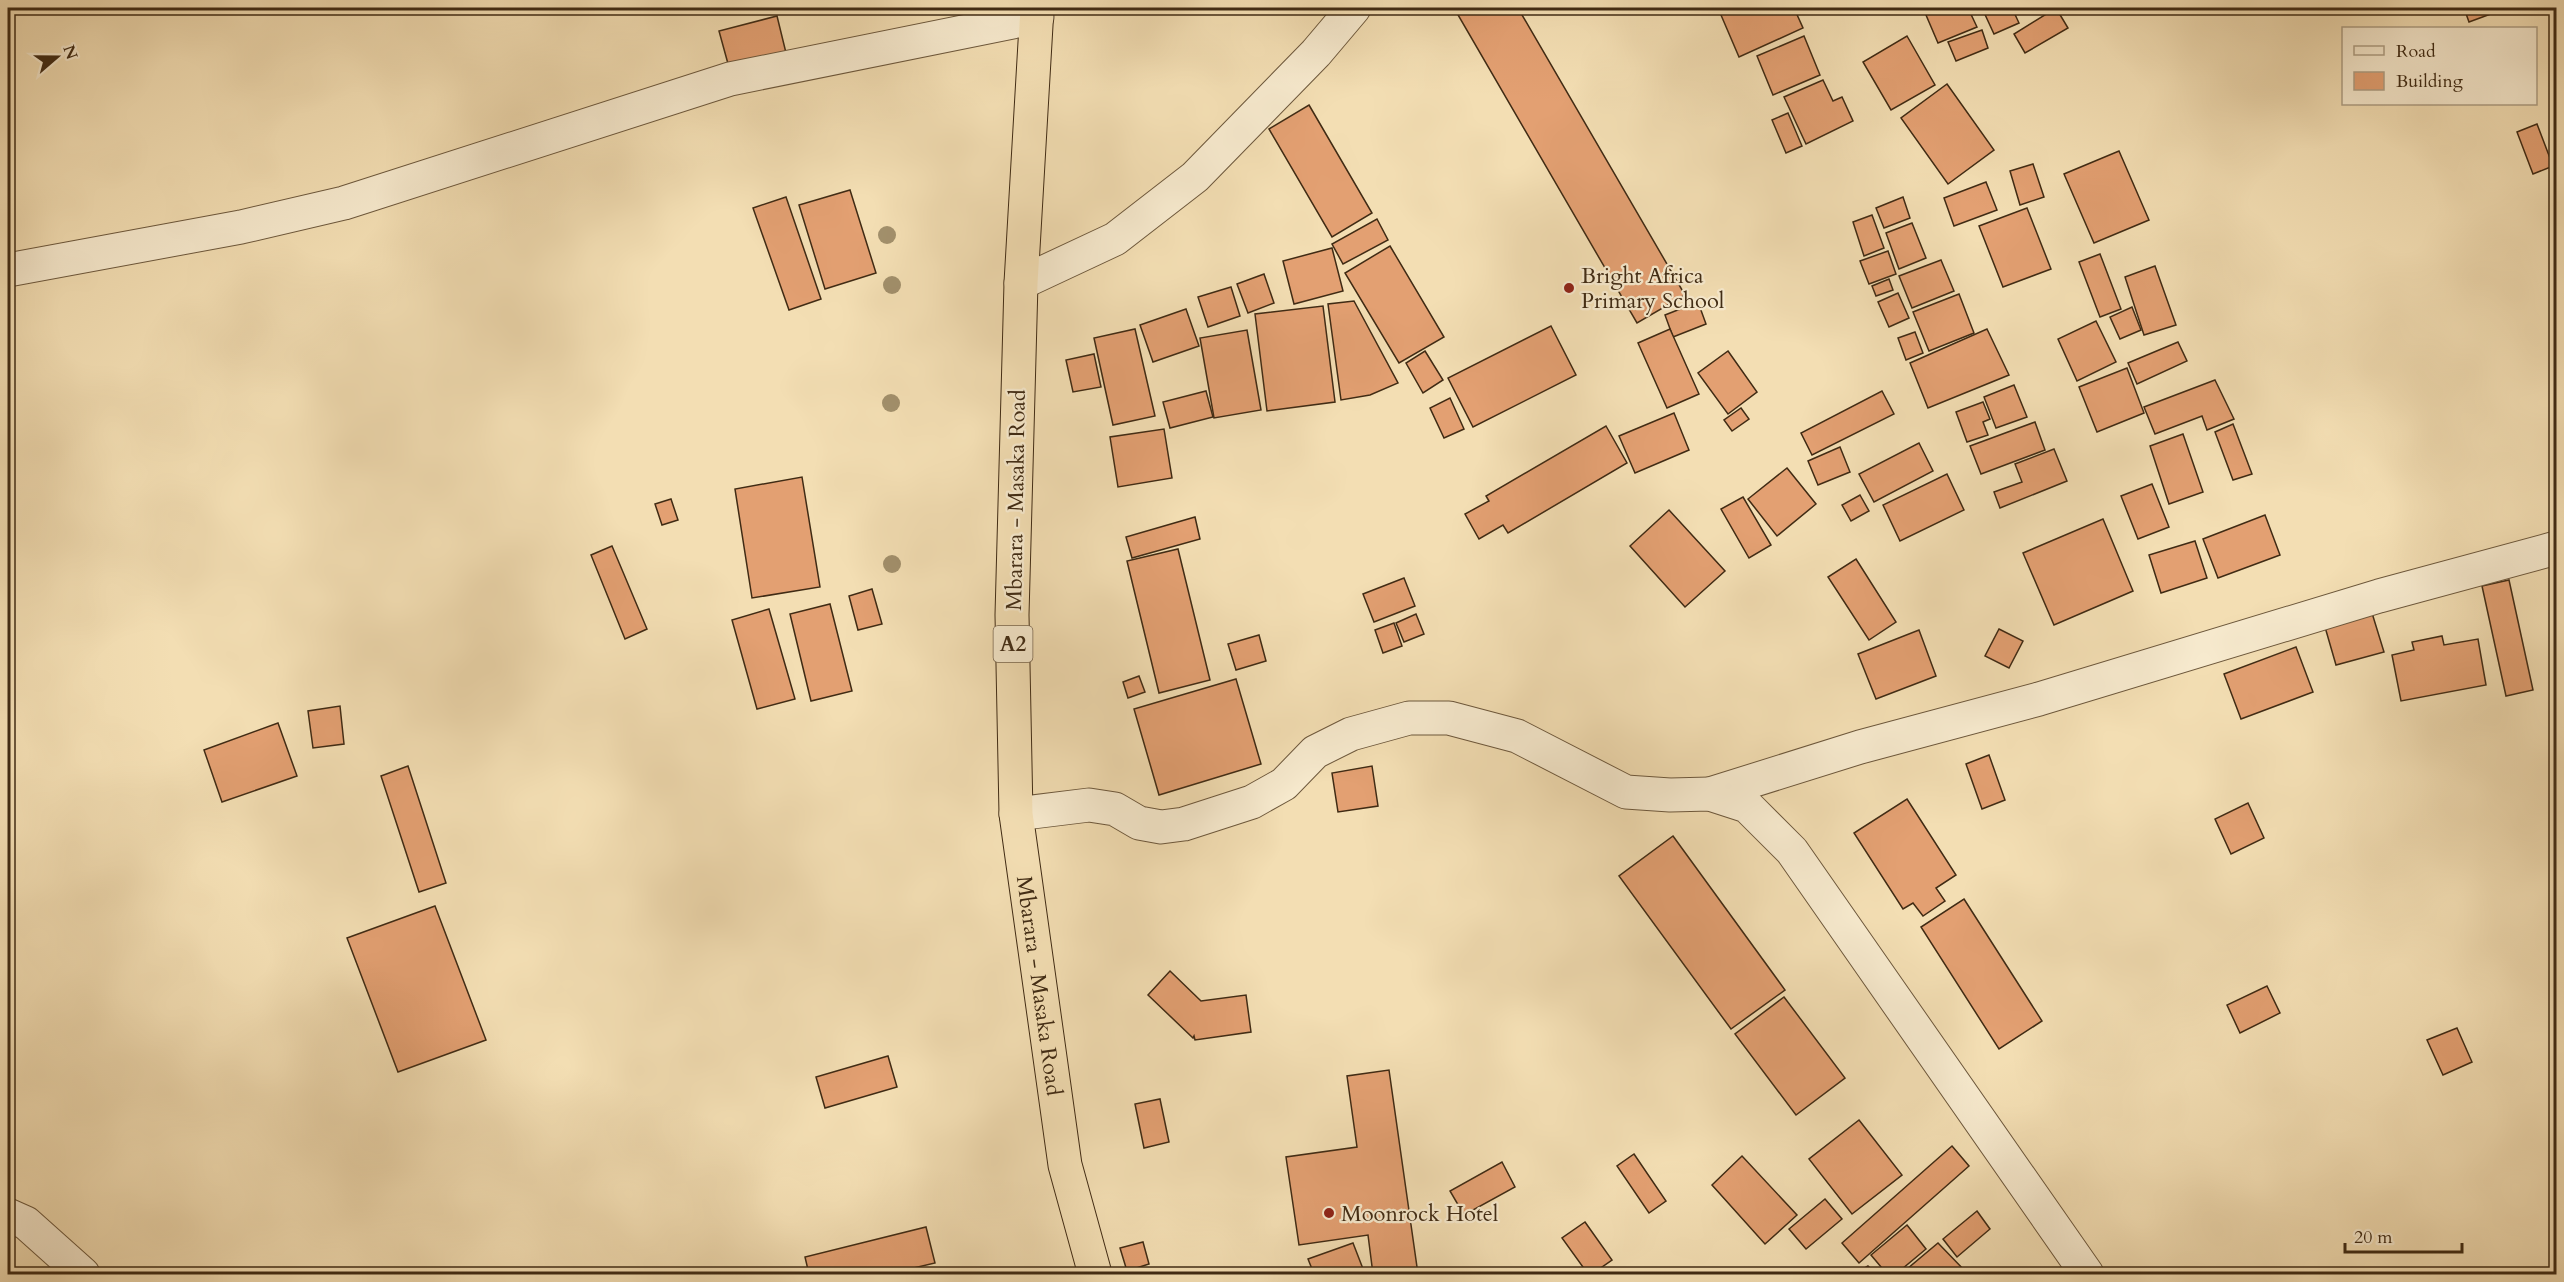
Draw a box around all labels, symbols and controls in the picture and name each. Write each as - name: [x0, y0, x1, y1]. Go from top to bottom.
- north arrow: [27, 27, 87, 87]
- legend: [2342, 27, 2537, 105]
- text: Road: [2396, 39, 2436, 64]
- text: N: [57, 42, 83, 63]
- text: Building: [2396, 69, 2464, 94]
- place label: Bright Africa Primary School: [1581, 261, 1725, 316]
- marker: Bright Africa Primary School: [1562, 281, 1576, 295]
- street label: Mbarara - Masaka Road: [999, 389, 1033, 611]
- road number: A2: [994, 626, 1032, 662]
- street label: Mbarara - Masaka Road: [1009, 874, 1069, 1098]
- place label: Moonrock Hotel: [1341, 1199, 1499, 1229]
- marker: Moonrock Hotel: [1322, 1206, 1336, 1220]
- scale bar: [2345, 1216, 2462, 1254]
- text: 20 m: [2354, 1225, 2393, 1250]

